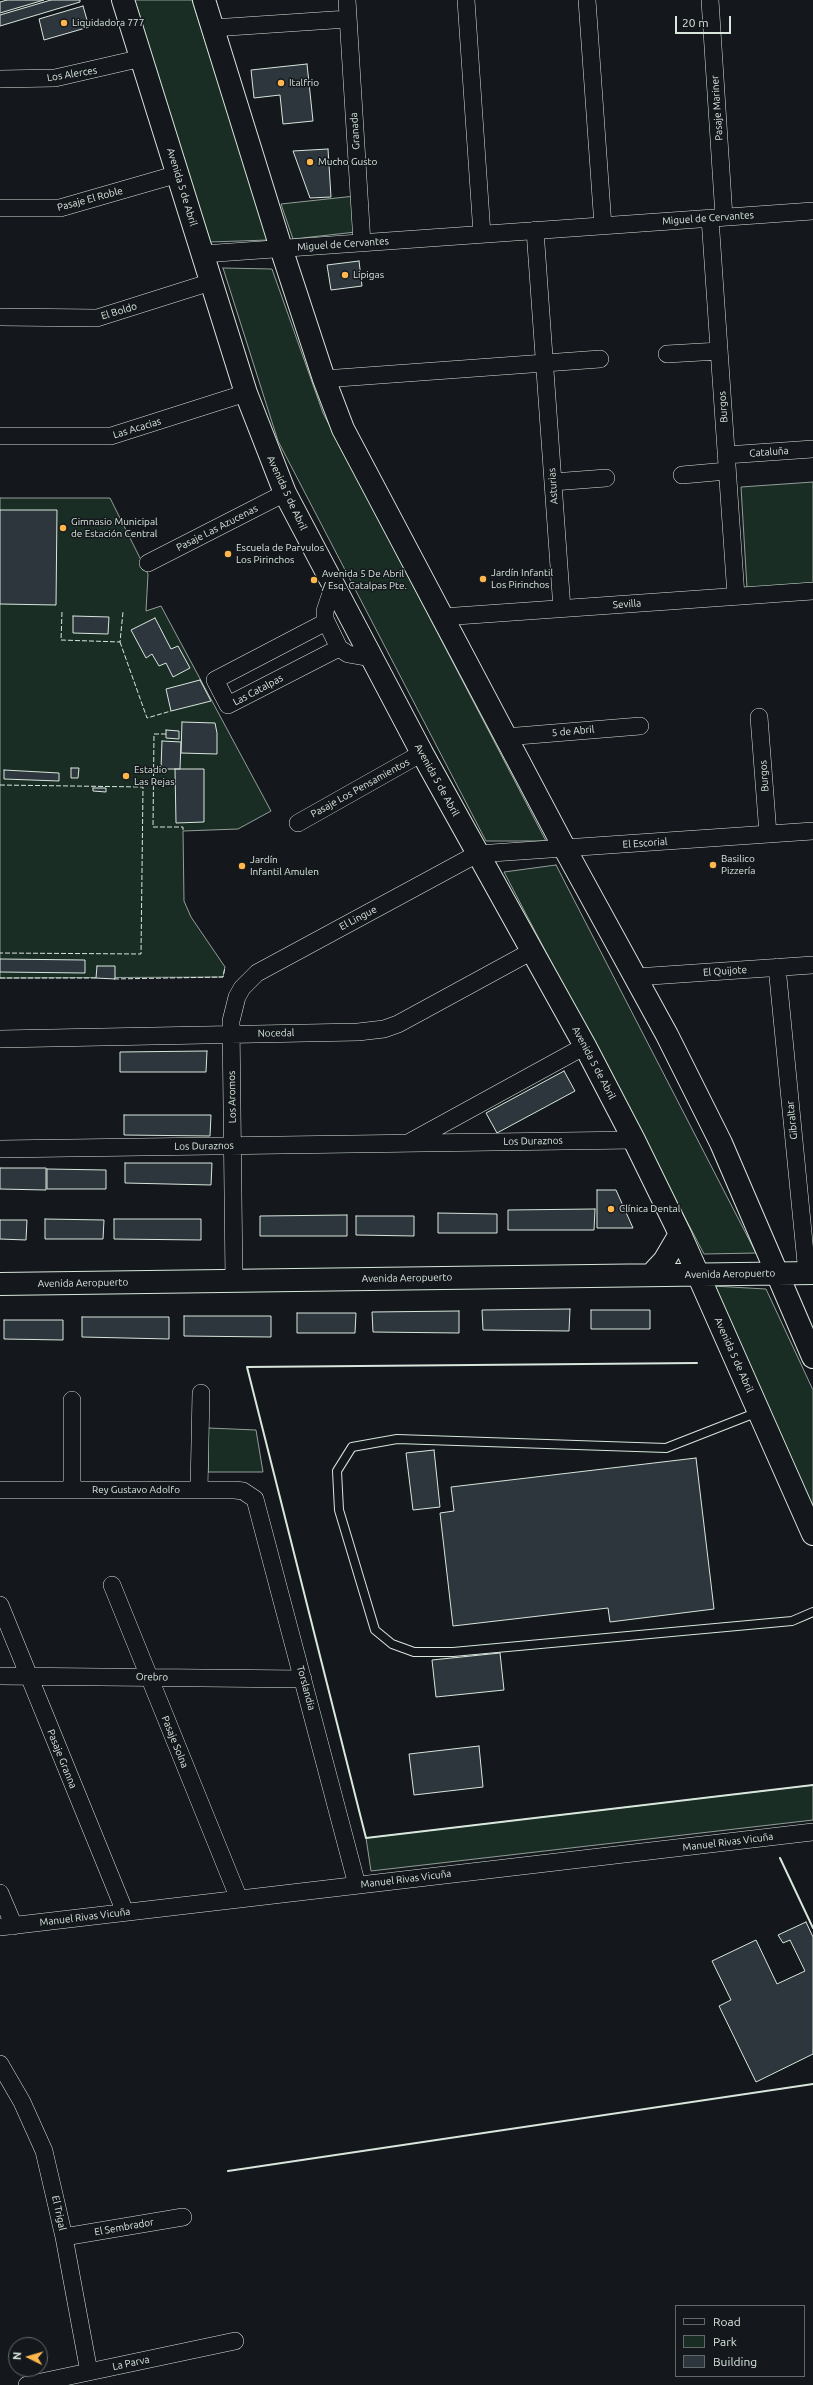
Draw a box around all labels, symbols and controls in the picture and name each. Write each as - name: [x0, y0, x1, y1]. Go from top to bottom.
- scale bar: [677, 8, 733, 34]
- text: 20 m: [682, 16, 709, 29]
- place label: Liquidadora 777: [72, 17, 144, 29]
- marker: Liquidadora 777: [59, 18, 69, 28]
- street label: Los Alerces: [46, 64, 98, 84]
- street label: Pasaje Mariner: [709, 75, 725, 141]
- place label: Italfrio: [289, 77, 319, 89]
- marker: Italfrio: [276, 78, 286, 88]
- street label: Granada: [348, 112, 362, 150]
- street label: Avenida 5 de Abril: [164, 147, 200, 227]
- place label: Mucho Gusto: [318, 156, 377, 168]
- marker: Mucho Gusto: [305, 157, 315, 167]
- street label: Pasaje El Roble: [56, 184, 124, 214]
- street label: Miguel de Cervantes: [662, 209, 754, 227]
- street label: Miguel de Cervantes: [297, 235, 389, 253]
- place label: Lipigas: [353, 269, 384, 281]
- marker: Lipigas: [340, 270, 350, 280]
- street label: El Boldo: [100, 300, 138, 322]
- street label: Burgos: [716, 391, 730, 423]
- street label: Las Acacias: [111, 415, 163, 441]
- street label: Cataluña: [749, 445, 789, 459]
- street label: Avenida 5 de Abril: [264, 454, 310, 532]
- street label: Asturias: [546, 467, 560, 505]
- street label: Pasaje Las Azucenas: [174, 502, 260, 554]
- place label: Gimnasio Municipal de Estación Central: [71, 516, 158, 540]
- marker: Gimnasio Municipal de Estación Central: [58, 523, 68, 533]
- place label: Escuela de Parvulos Los Pirinchos: [236, 542, 324, 566]
- marker: Escuela de Parvulos Los Pirinchos: [223, 549, 233, 559]
- place label: Jardín Infantil Los Pirinchos: [491, 567, 553, 590]
- place label: Avenida 5 De Abril / Esq. Catalpas Pte.: [322, 568, 407, 592]
- marker: Jardín Infantil Los Pirinchos: [478, 574, 488, 584]
- marker: Avenida 5 De Abril / Esq. Catalpas Pte.: [309, 575, 319, 585]
- street label: Sevilla: [612, 597, 642, 611]
- street label: Las Catalpas: [231, 672, 285, 708]
- street label: 5 de Abril: [551, 723, 595, 739]
- street label: Avenida 5 de Abril: [412, 742, 462, 818]
- street label: Pasaje Los Pensamientos: [308, 756, 412, 820]
- street label: Burgos: [757, 760, 771, 792]
- place label: Estadio Las Rejas: [134, 764, 175, 788]
- marker: Estadio Las Rejas: [121, 771, 131, 781]
- street label: El Escorial: [622, 835, 668, 851]
- place label: Basilico Pizzería: [721, 853, 755, 876]
- place label: Jardín Infantil Amulen: [250, 854, 319, 878]
- marker: Basilico Pizzería: [708, 860, 718, 870]
- marker: Jardín Infantil Amulen: [237, 861, 247, 871]
- street label: El Lingue: [337, 903, 379, 933]
- street label: El Quijote: [703, 963, 747, 979]
- street label: Avenida 5 de Abril: [570, 1024, 618, 1102]
- street label: Nocedal: [258, 1027, 294, 1039]
- street label: Los Aromos: [226, 1071, 238, 1123]
- street label: Gibraltar: [784, 1100, 800, 1140]
- street label: Los Duraznos: [503, 1134, 563, 1148]
- street label: Los Duraznos: [174, 1139, 234, 1153]
- place label: Clínica Dental: [619, 1203, 680, 1215]
- marker: Clínica Dental: [606, 1204, 616, 1214]
- street label: Avenida Aeropuerto: [685, 1267, 775, 1281]
- street label: Avenida Aeropuerto: [362, 1271, 452, 1285]
- street label: Avenida Aeropuerto: [38, 1276, 128, 1290]
- street label: Avenida 5 de Abril: [712, 1316, 756, 1394]
- street label: Rey Gustavo Adolfo: [92, 1484, 180, 1496]
- street label: Torslandia: [294, 1664, 318, 1712]
- street label: Orebro: [136, 1671, 168, 1683]
- street label: Pasaje Solna: [159, 1714, 191, 1770]
- street label: Pasaje Granna: [45, 1728, 79, 1790]
- street label: Manuel Rivas Vicuña: [682, 1830, 774, 1854]
- street label: Manuel Rivas Vicuña: [360, 1867, 452, 1891]
- street label: Manuel Rivas Vicuña: [39, 1905, 131, 1929]
- street label: El Trigal: [49, 2194, 69, 2232]
- street label: El Sembrador: [93, 2216, 155, 2238]
- legend: [675, 2305, 805, 2377]
- text: Road: [713, 2315, 741, 2328]
- text: Park: [713, 2335, 737, 2348]
- north arrow: [8, 2337, 48, 2377]
- text: N: [11, 2351, 23, 2361]
- street label: La Parva: [111, 2353, 151, 2373]
- text: Building: [713, 2355, 757, 2368]

